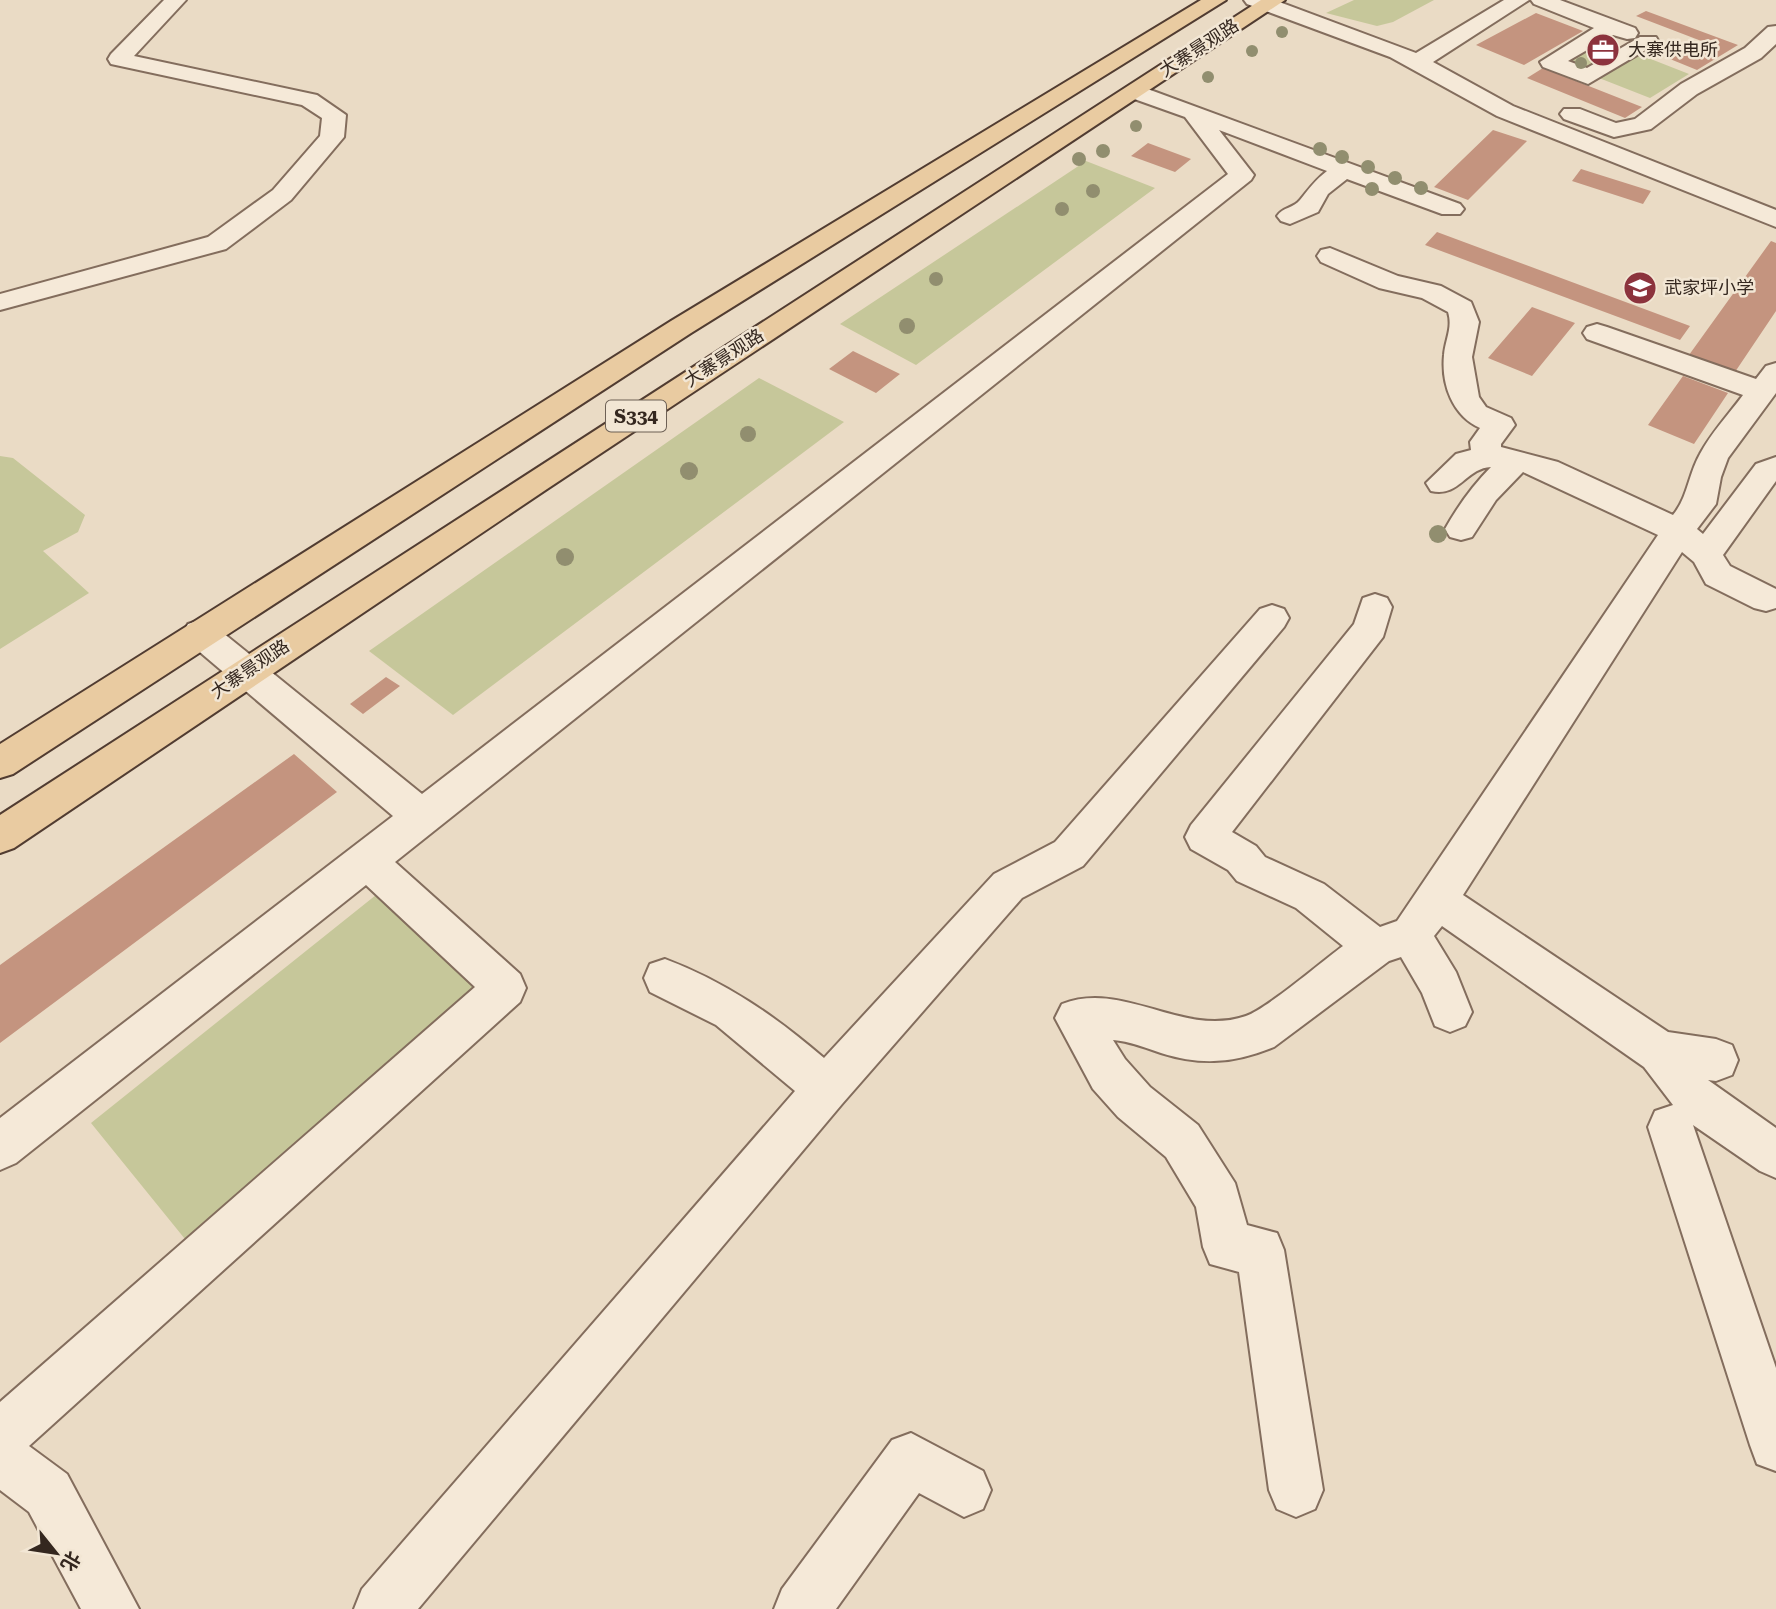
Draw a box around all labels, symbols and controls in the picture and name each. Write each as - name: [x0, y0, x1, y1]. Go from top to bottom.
- street label: 大寨景观路: [1155, 14, 1242, 81]
- office icon: 大寨供电所: [1584, 31, 1622, 69]
- place label: 大寨供电所: [1628, 39, 1718, 60]
- school or university icon: 武家坪小学: [1621, 269, 1659, 307]
- place label: 武家坪小学: [1664, 277, 1754, 298]
- street label: 大寨景观路: [680, 324, 767, 391]
- road number: S334: [606, 400, 666, 432]
- street label: 大寨景观路: [207, 635, 293, 702]
- north arrow: [21, 1518, 91, 1588]
- text: 北: [56, 1547, 85, 1575]

